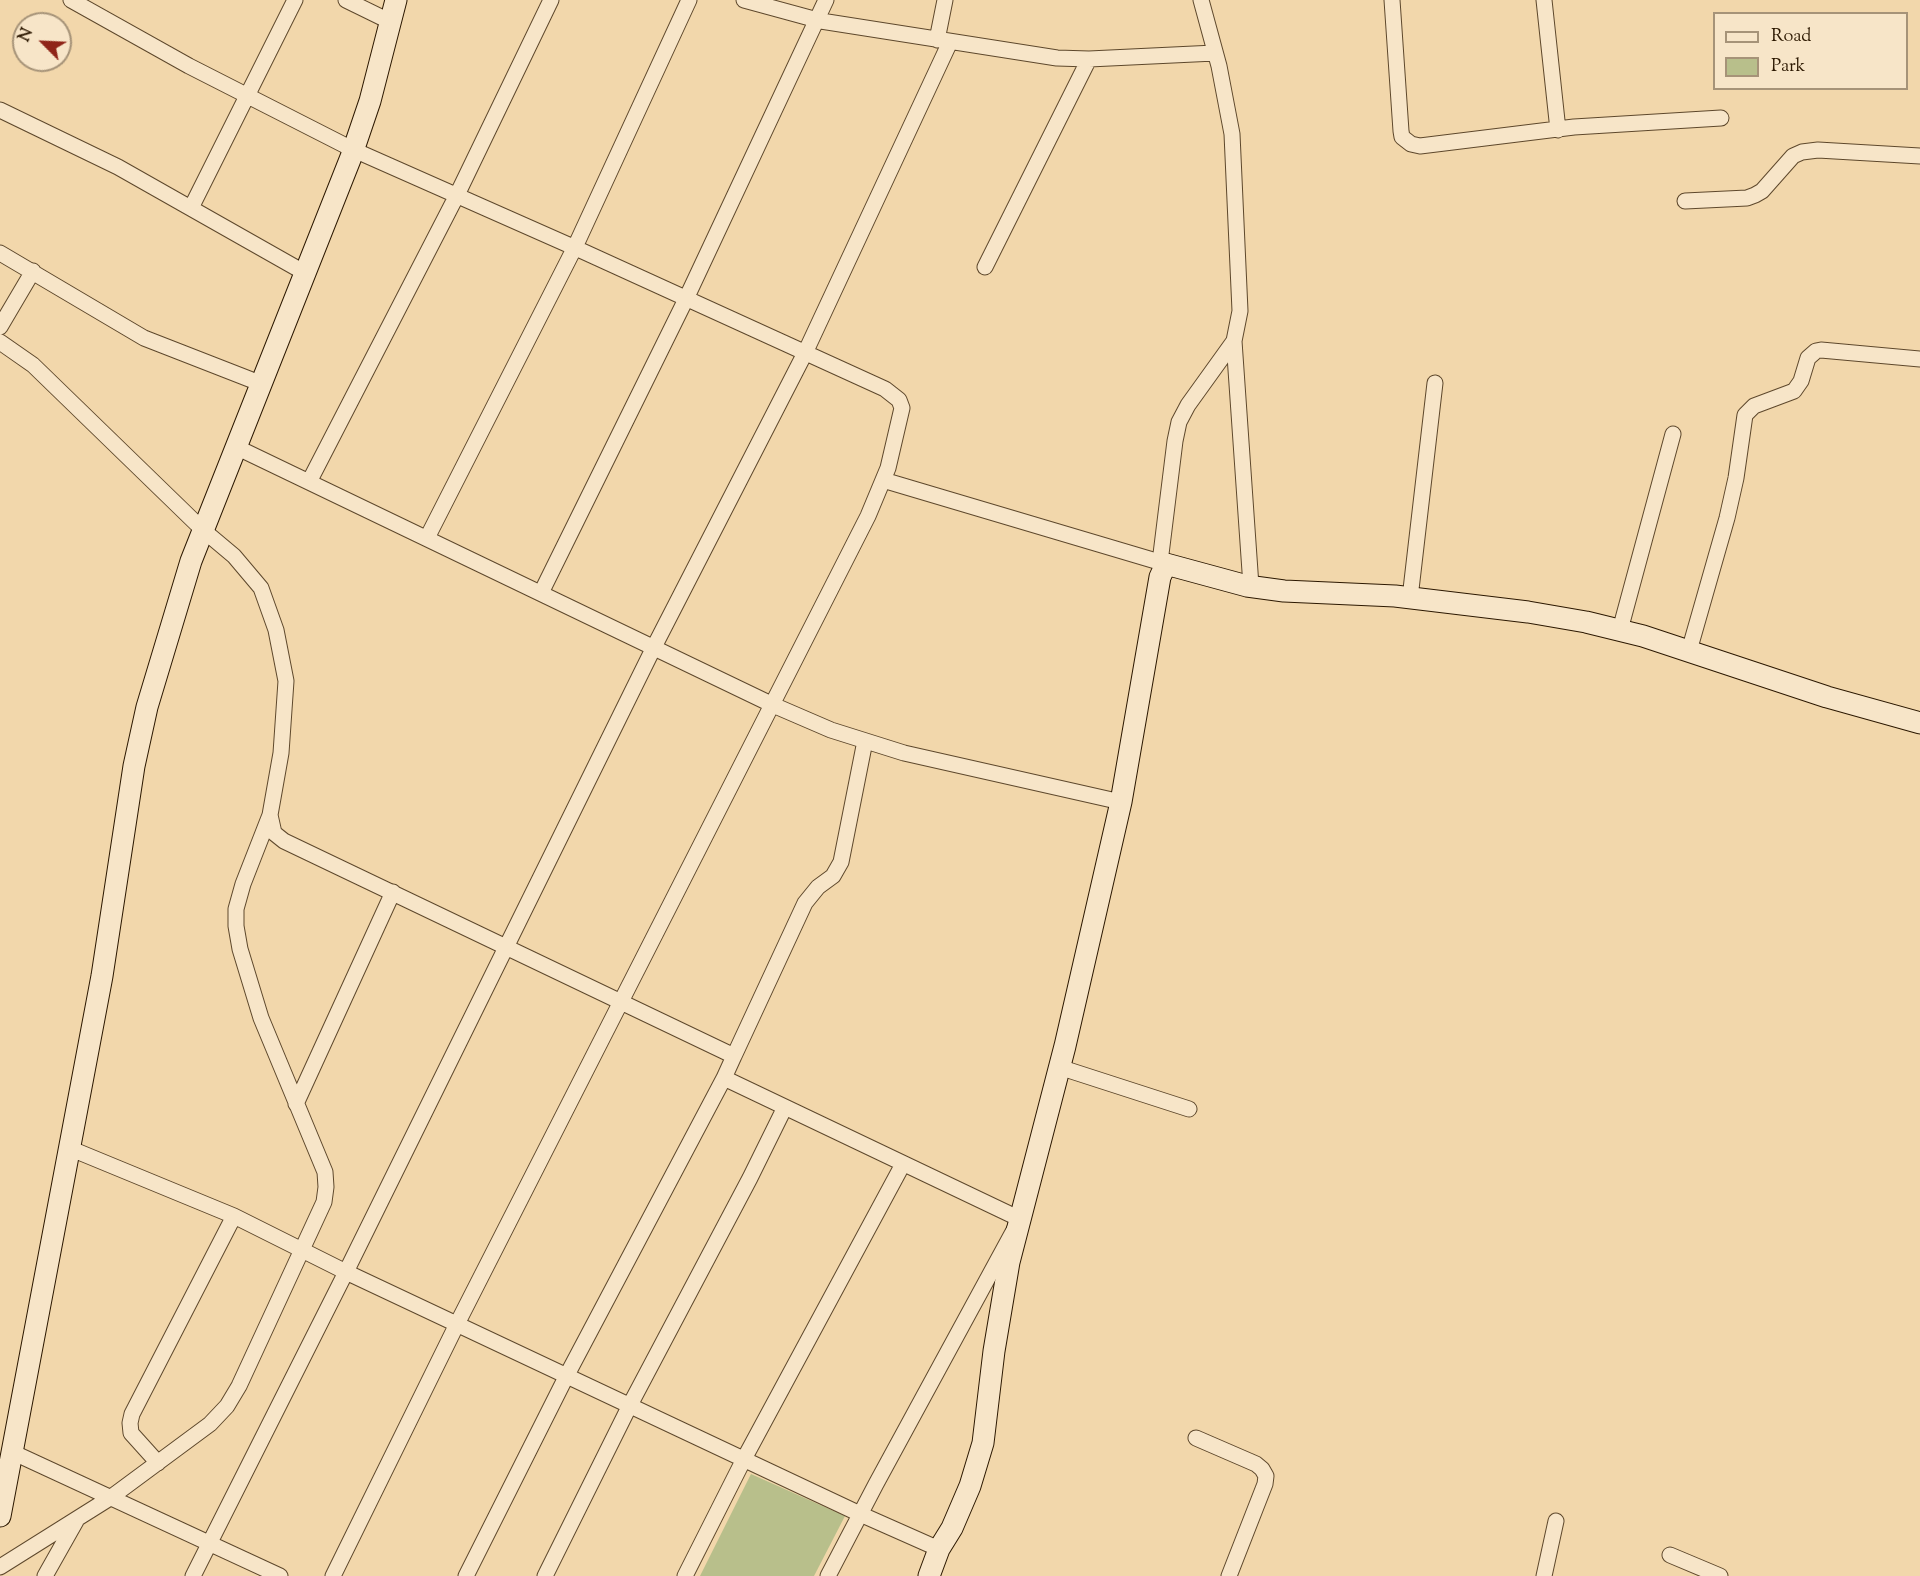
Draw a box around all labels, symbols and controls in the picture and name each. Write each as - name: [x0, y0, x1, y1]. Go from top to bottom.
- north arrow: [12, 12, 72, 72]
- legend: [1713, 12, 1908, 90]
- text: Road: [1771, 24, 1811, 50]
- text: N: [14, 25, 40, 46]
- text: Park: [1771, 54, 1805, 80]

